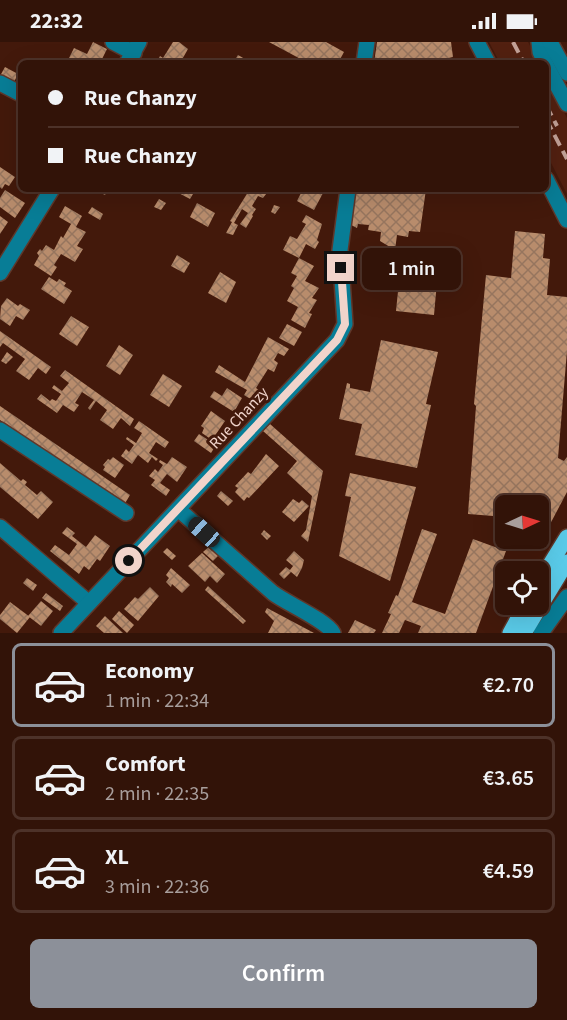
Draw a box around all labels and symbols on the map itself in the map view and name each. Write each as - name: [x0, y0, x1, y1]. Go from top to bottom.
- callout: 1 min: [362, 247, 461, 289]
- route end: [327, 254, 354, 281]
- street label: Rue Chanzy: [204, 382, 274, 454]
- north arrow: [495, 495, 549, 549]
- car: [185, 513, 223, 551]
- route start: [115, 547, 142, 574]

